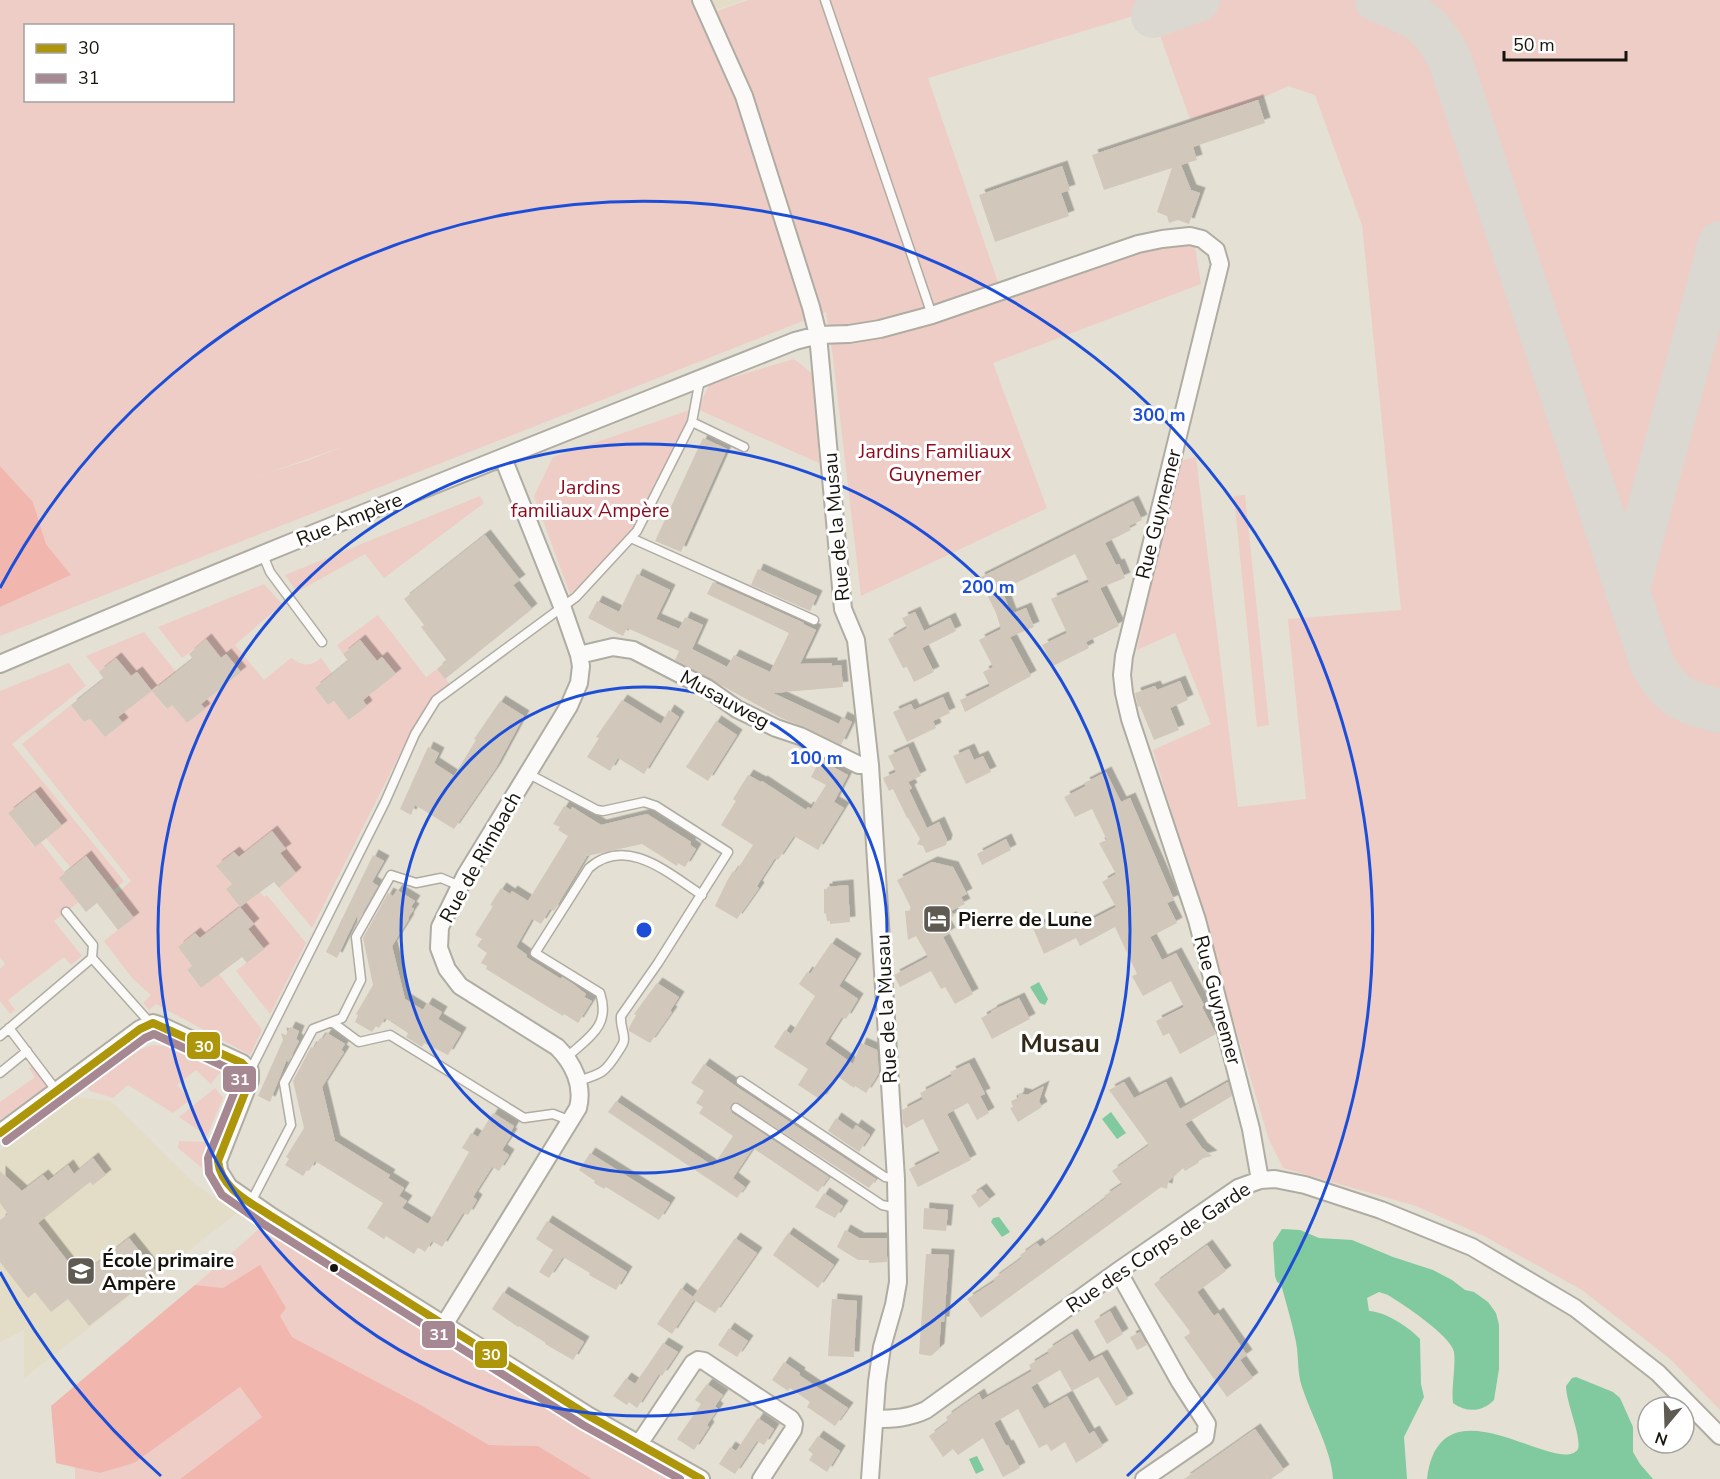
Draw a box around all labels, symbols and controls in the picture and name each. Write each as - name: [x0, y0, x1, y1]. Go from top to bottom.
- legend: [24, 24, 234, 102]
- scale bar: [1504, 24, 1626, 62]
- text: 50 m: [1513, 33, 1555, 57]
- text: 30: [78, 36, 100, 60]
- text: 31: [78, 66, 100, 90]
- text: 300 m: [1132, 403, 1186, 427]
- park label: Jardins Familiaux Guynemer: [858, 438, 1012, 488]
- street label: Rue Guynemer: [1129, 446, 1188, 582]
- street label: Rue de la Musau: [817, 451, 856, 602]
- park label: Jardins familiaux Ampère: [511, 474, 669, 524]
- street label: Rue Ampère: [292, 486, 406, 553]
- text: 200 m: [961, 575, 1015, 599]
- street label: Musauweg: [675, 664, 775, 735]
- text: 100 m: [789, 746, 843, 770]
- street label: Rue de Rimbach: [433, 787, 528, 928]
- hotel icon: Pierre de Lune: [921, 903, 953, 935]
- place label: Pierre de Lune: [958, 906, 1092, 933]
- centre of rings: [634, 920, 654, 940]
- street label: Rue Guynemer: [1187, 932, 1248, 1068]
- street label: Rue de la Musau: [869, 934, 904, 1084]
- district label: Musau: [1020, 1026, 1100, 1061]
- line badge: 30: [186, 1031, 221, 1060]
- text: 30: [194, 1036, 214, 1058]
- line badge: 31: [222, 1065, 257, 1093]
- text: 31: [230, 1069, 250, 1091]
- street label: Rue des Corps de Garde: [1061, 1176, 1256, 1319]
- place label: École primaire Ampère: [102, 1247, 234, 1297]
- school or university icon: École primaire Ampère: [65, 1255, 97, 1287]
- unlabelled marker: [328, 1262, 340, 1274]
- line badge: 31: [421, 1320, 456, 1349]
- text: 31: [429, 1324, 449, 1346]
- line badge: 30: [474, 1340, 508, 1369]
- text: 30: [481, 1344, 501, 1366]
- north arrow: [1636, 1395, 1696, 1455]
- text: N: [1652, 1426, 1671, 1451]

